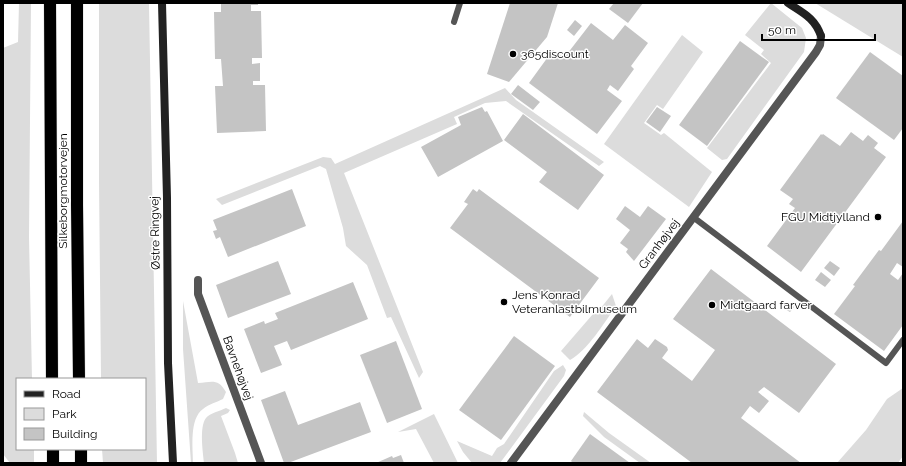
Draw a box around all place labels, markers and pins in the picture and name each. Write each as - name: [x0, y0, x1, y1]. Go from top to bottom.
- place label: 365discount: [521, 47, 589, 61]
- marker: 365discount: [508, 49, 518, 59]
- place label: FGU Midtjylland: [781, 210, 870, 224]
- marker: FGU Midtjylland: [873, 212, 883, 222]
- place label: Jens Konrad Veteranlastbilmuseum: [512, 288, 637, 316]
- marker: Jens Konrad Veteranlastbilmuseum: [499, 297, 509, 307]
- place label: Midtgaard farver: [720, 298, 812, 312]
- marker: Midtgaard farver: [707, 300, 717, 310]

